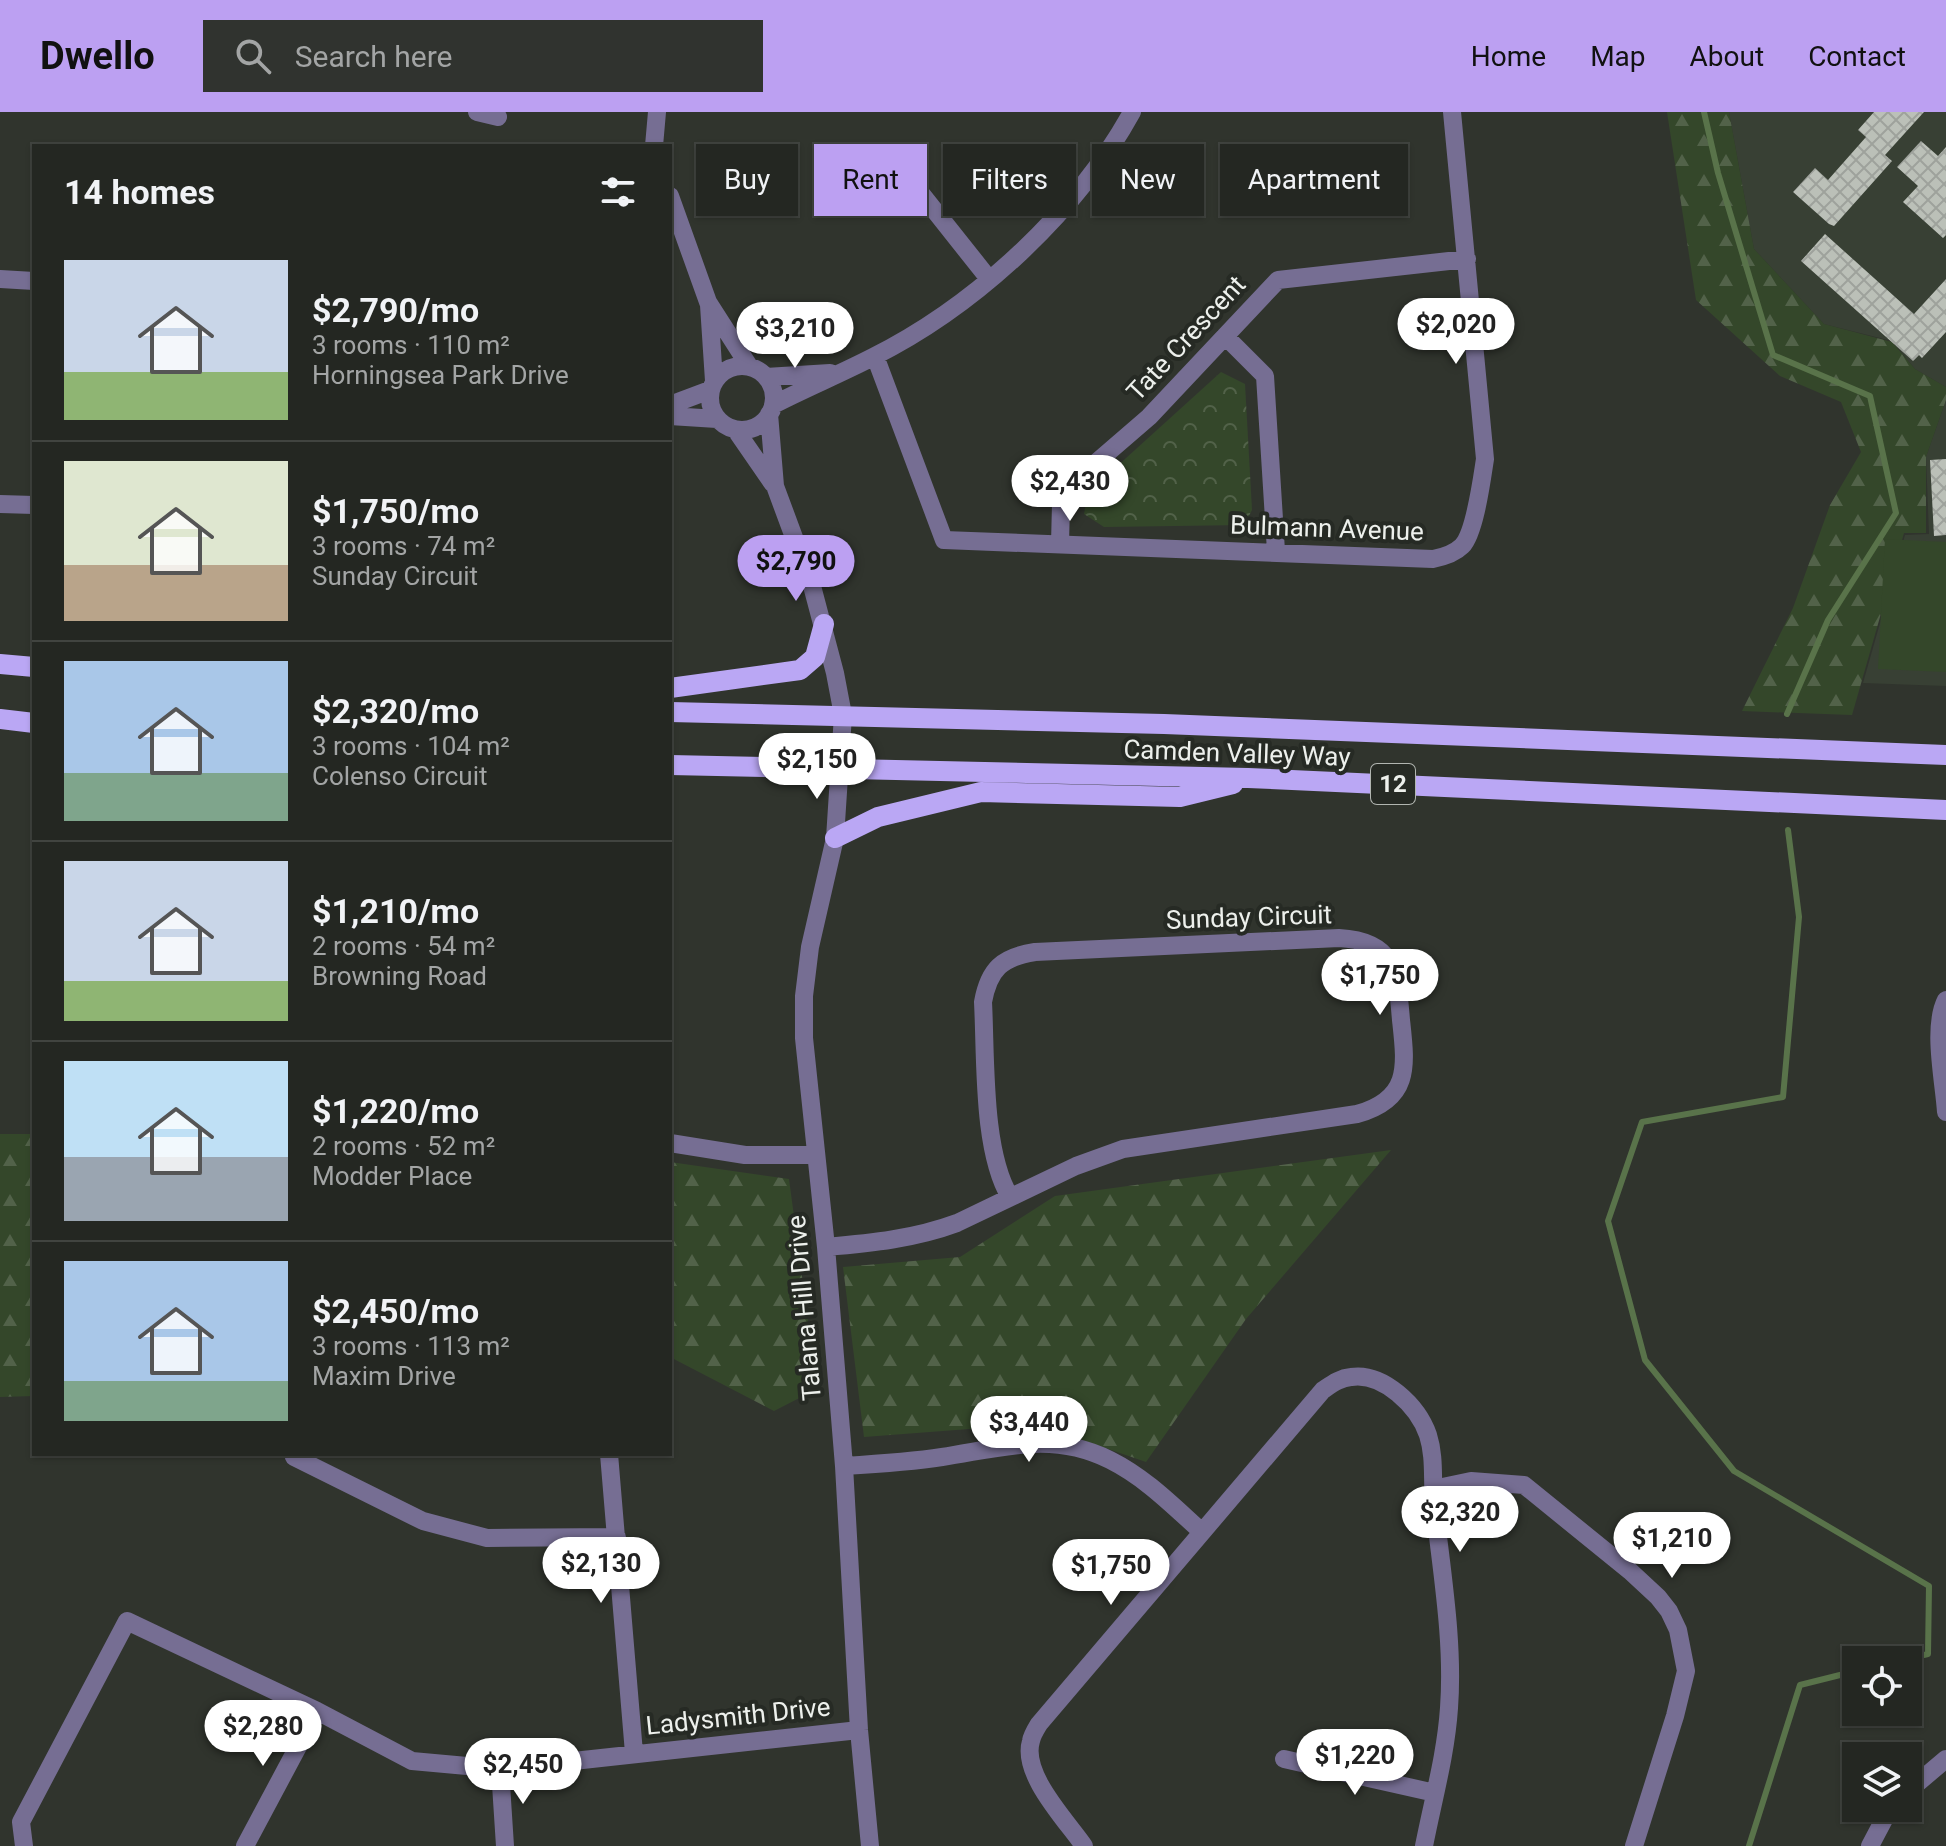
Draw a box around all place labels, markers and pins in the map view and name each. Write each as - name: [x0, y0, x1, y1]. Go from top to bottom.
- pin: $2,020: [1391, 298, 1521, 366]
- pin: $3,210: [730, 302, 860, 370]
- pin: $2,430: [1005, 455, 1135, 523]
- pin: $2,790: [731, 535, 861, 603]
- pin: $2,150: [752, 733, 882, 801]
- pin: $1,750: [1315, 949, 1445, 1017]
- pin: $3,440: [964, 1396, 1094, 1464]
- pin: $2,320: [1395, 1486, 1525, 1554]
- pin: $1,210: [1607, 1512, 1737, 1580]
- pin: $2,130: [536, 1537, 666, 1605]
- pin: $1,750: [1046, 1539, 1176, 1607]
- pin: $2,280: [198, 1700, 328, 1768]
- pin: $1,220: [1290, 1729, 1420, 1797]
- pin: $2,450: [458, 1738, 588, 1806]

